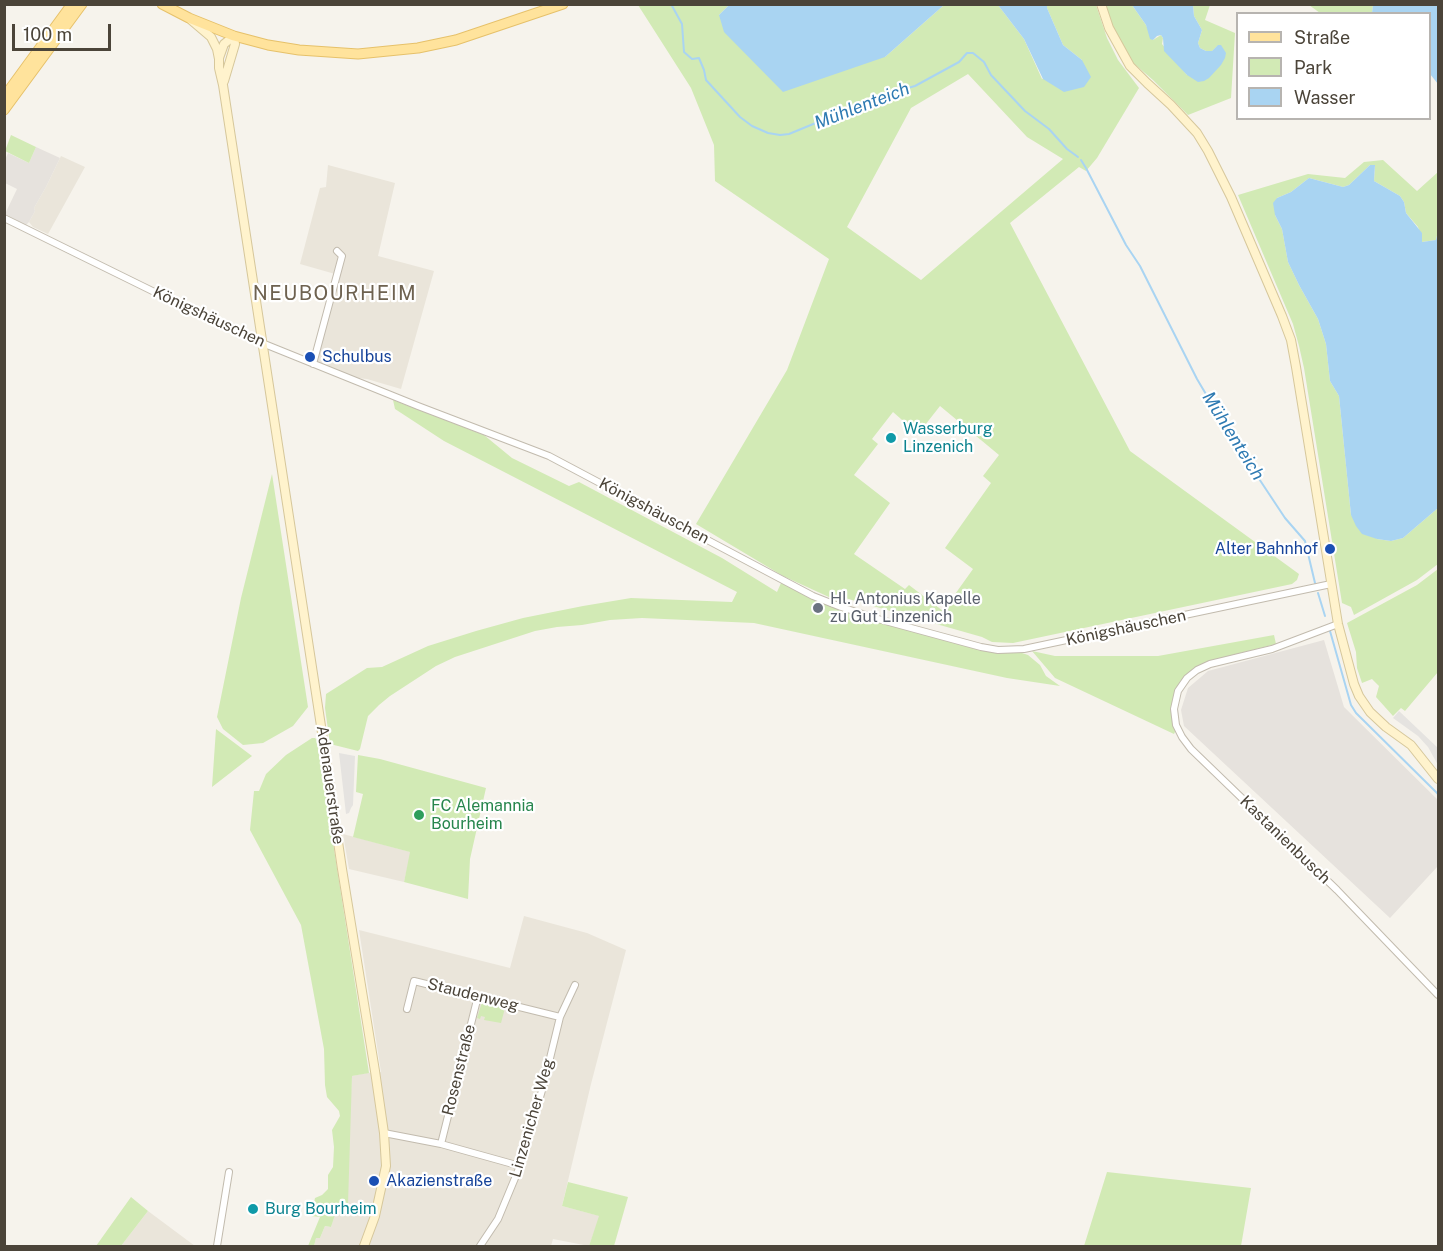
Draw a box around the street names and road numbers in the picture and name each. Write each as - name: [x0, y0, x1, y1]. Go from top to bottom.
- street label: Königshäuschen: [150, 283, 268, 351]
- street label: Königshäuschen: [596, 474, 712, 548]
- street label: Königshäuschen: [1064, 606, 1188, 650]
- street label: Adenauerstraße: [312, 724, 348, 846]
- street label: Kastanienbusch: [1236, 792, 1334, 888]
- street label: Staudenweg: [425, 974, 521, 1016]
- street label: Rosenstraße: [438, 1022, 480, 1118]
- street label: Linzenicher Weg: [506, 1056, 558, 1180]

